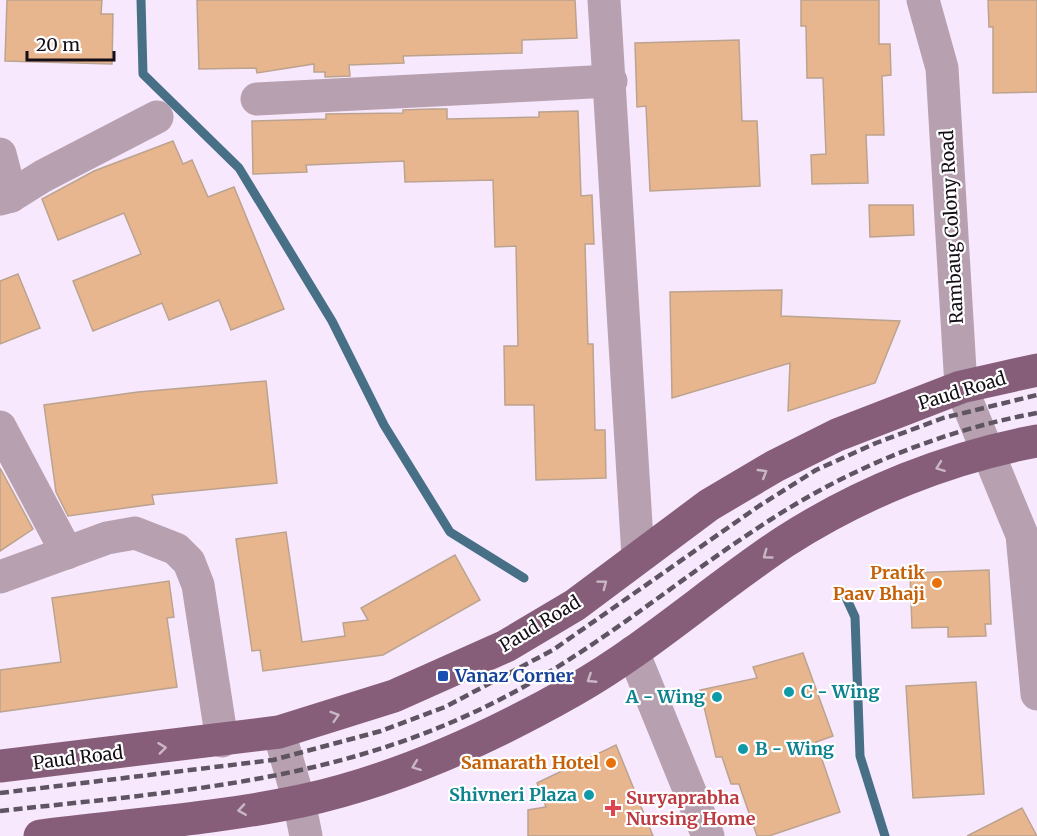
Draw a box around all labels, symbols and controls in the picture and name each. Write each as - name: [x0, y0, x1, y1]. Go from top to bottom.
- scale bar: [27, 24, 114, 62]
- text: 20 m: [36, 33, 80, 56]
- street label: Rambaug Colony Road: [935, 129, 968, 325]
- street label: Paud Road: [915, 366, 1009, 415]
- one-way arrow: [935, 460, 946, 473]
- one-way arrow: [757, 468, 767, 480]
- one-way arrow: [762, 548, 773, 559]
- place label: Pratik Paav Bhaji: [833, 561, 925, 605]
- marker: Pratik Paav Bhaji: [930, 576, 944, 590]
- one-way arrow: [596, 580, 607, 591]
- street label: Paud Road: [495, 590, 585, 657]
- place label: Vanaz Corner: [454, 664, 574, 687]
- marker: Vanaz Corner: [436, 669, 450, 683]
- one-way arrow: [586, 672, 597, 683]
- place label: C - Wing: [801, 680, 879, 703]
- place label: A - Wing: [625, 685, 705, 708]
- marker: C - Wing: [782, 685, 796, 699]
- marker: A - Wing: [710, 690, 724, 704]
- one-way arrow: [329, 711, 340, 723]
- place label: B - Wing: [755, 737, 834, 760]
- street label: Paud Road: [32, 741, 125, 774]
- one-way arrow: [158, 742, 167, 755]
- marker: B - Wing: [736, 742, 750, 756]
- place label: Samarath Hotel: [461, 751, 599, 774]
- marker: Samarath Hotel: [604, 756, 618, 770]
- one-way arrow: [411, 759, 422, 771]
- place label: Shivneri Plaza: [449, 783, 577, 806]
- place label: Suryaprabha Nursing Home: [626, 786, 756, 830]
- marker: Shivneri Plaza: [582, 788, 596, 802]
- marker: Suryaprabha Nursing Home: [604, 799, 622, 817]
- one-way arrow: [237, 804, 246, 816]

